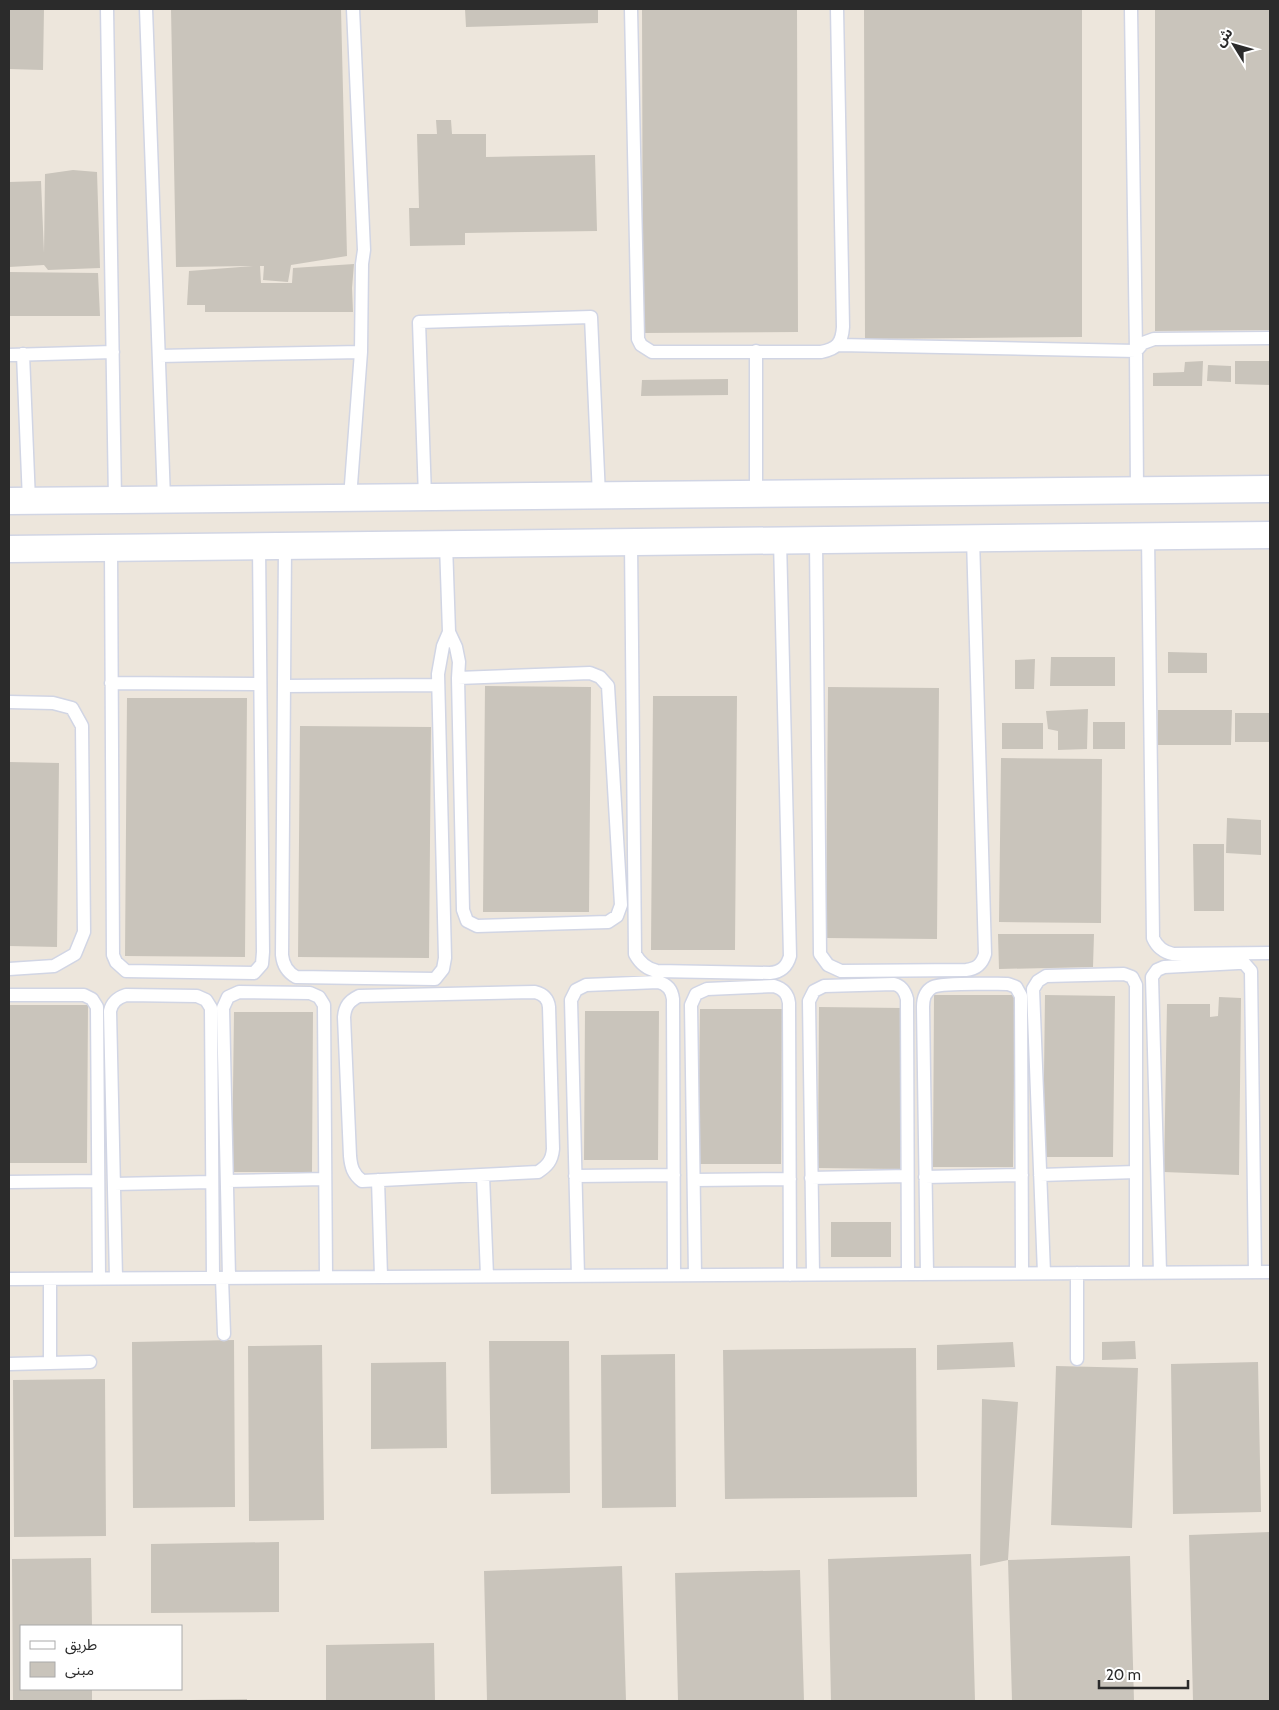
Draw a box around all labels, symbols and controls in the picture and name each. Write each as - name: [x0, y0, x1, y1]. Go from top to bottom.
- north arrow: [1209, 20, 1259, 70]
- text: ش: [1211, 24, 1237, 50]
- legend: [20, 1625, 182, 1690]
- text: طريق: [65, 1636, 97, 1655]
- scale bar: [1099, 1658, 1188, 1690]
- text: مبنى: [65, 1661, 94, 1679]
- text: 20 m: [1106, 1666, 1141, 1684]

